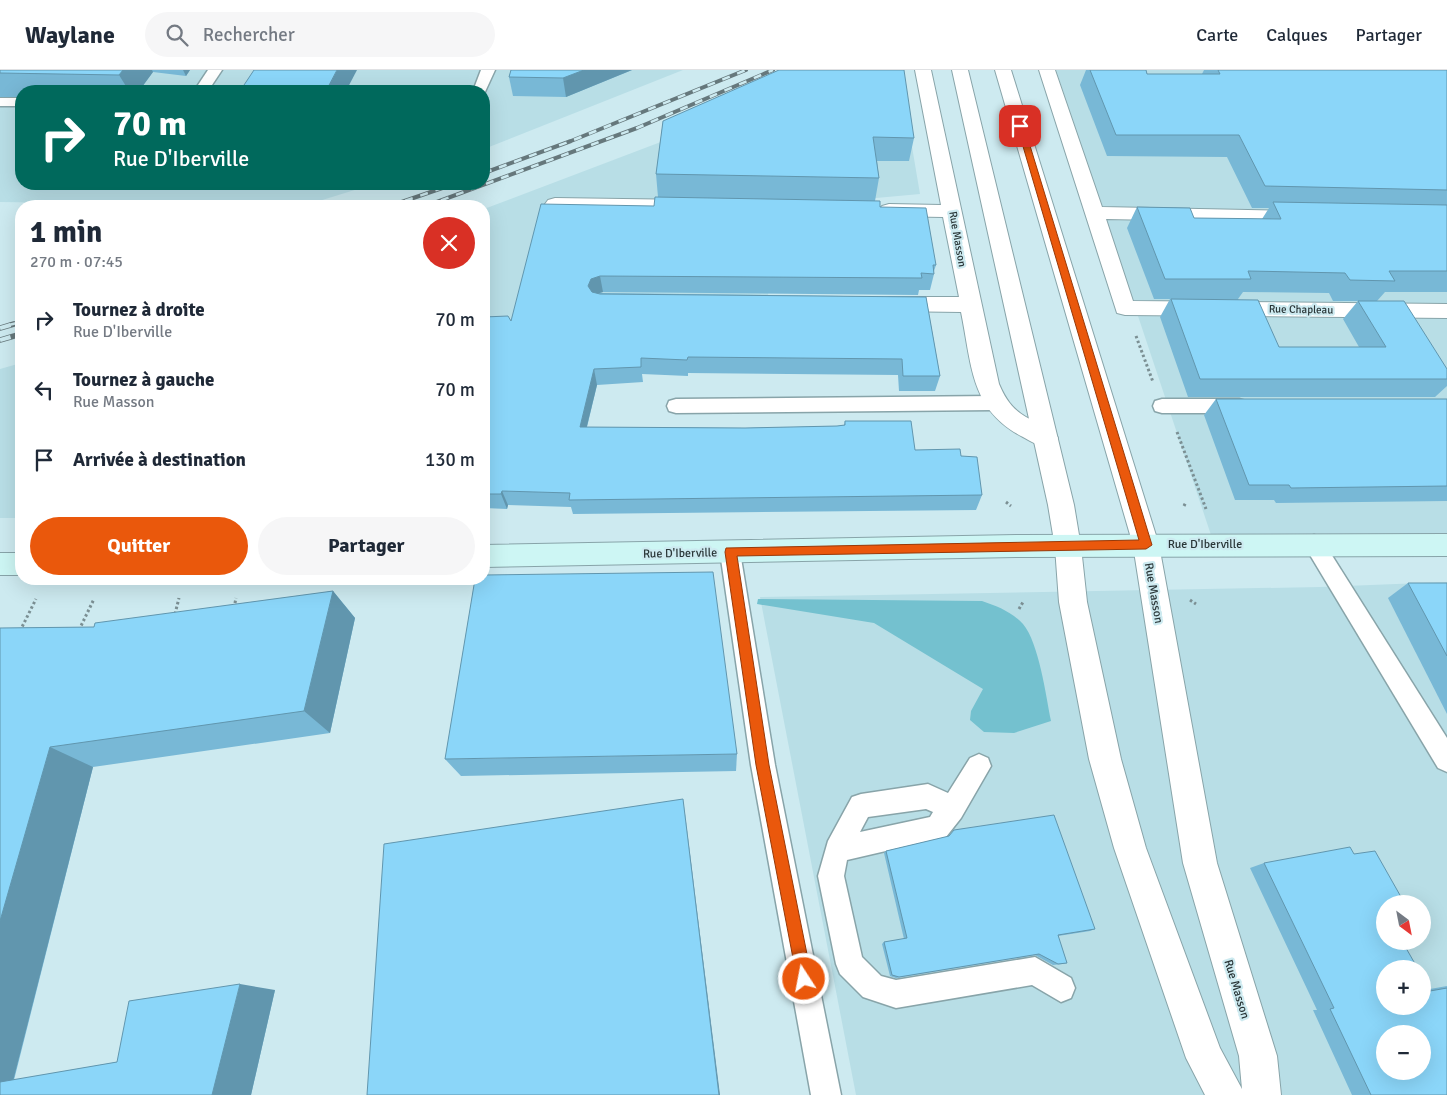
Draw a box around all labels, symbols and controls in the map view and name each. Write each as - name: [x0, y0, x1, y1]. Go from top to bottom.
- search box: [145, 12, 495, 57]
- text: Waylane: [25, 20, 115, 50]
- icon: search: [163, 21, 191, 49]
- text: Rechercher: [203, 23, 295, 47]
- text: Carte: [1196, 24, 1238, 46]
- text: Calques: [1266, 24, 1328, 46]
- text: Partager: [1356, 24, 1422, 46]
- text: 70 m: [113, 102, 187, 145]
- icon: right: [30, 105, 95, 170]
- pin: [999, 105, 1041, 147]
- icon: arrive: [1006, 112, 1034, 140]
- text: Rue D'Iberville: [113, 145, 249, 172]
- street label: Rue Masson: [946, 210, 969, 268]
- text: 1 min: [30, 214, 102, 251]
- button: close: [423, 217, 475, 269]
- text: 270 m · 07:45: [30, 252, 123, 272]
- text: Tournez à droite: [73, 298, 205, 322]
- street label: Rue Chapleau: [1269, 302, 1333, 317]
- icon: right: [30, 306, 58, 334]
- text: 70 m: [435, 308, 475, 332]
- text: Rue D'Iberville: [73, 322, 172, 342]
- text: Tournez à gauche: [73, 368, 214, 392]
- icon: left: [30, 376, 58, 404]
- text: 70 m: [435, 378, 475, 402]
- text: Rue Masson: [73, 392, 155, 412]
- icon: arrive: [30, 446, 58, 474]
- text: Arrivée à destination: [73, 448, 246, 472]
- text: 130 m: [425, 448, 475, 472]
- button: Quitter: [30, 517, 248, 575]
- button: Partager: [258, 517, 475, 575]
- street label: Rue D'Iberville: [1168, 537, 1242, 552]
- street label: Rue D'Iberville: [643, 545, 717, 562]
- street label: Rue Masson: [1141, 562, 1166, 625]
- north arrow: [1376, 895, 1431, 950]
- map controls: [1376, 895, 1431, 1080]
- position arrow: [777, 952, 829, 1004]
- street label: Rue Masson: [1220, 958, 1253, 1021]
- button: +: [1376, 960, 1431, 1015]
- button: −: [1376, 1025, 1431, 1080]

